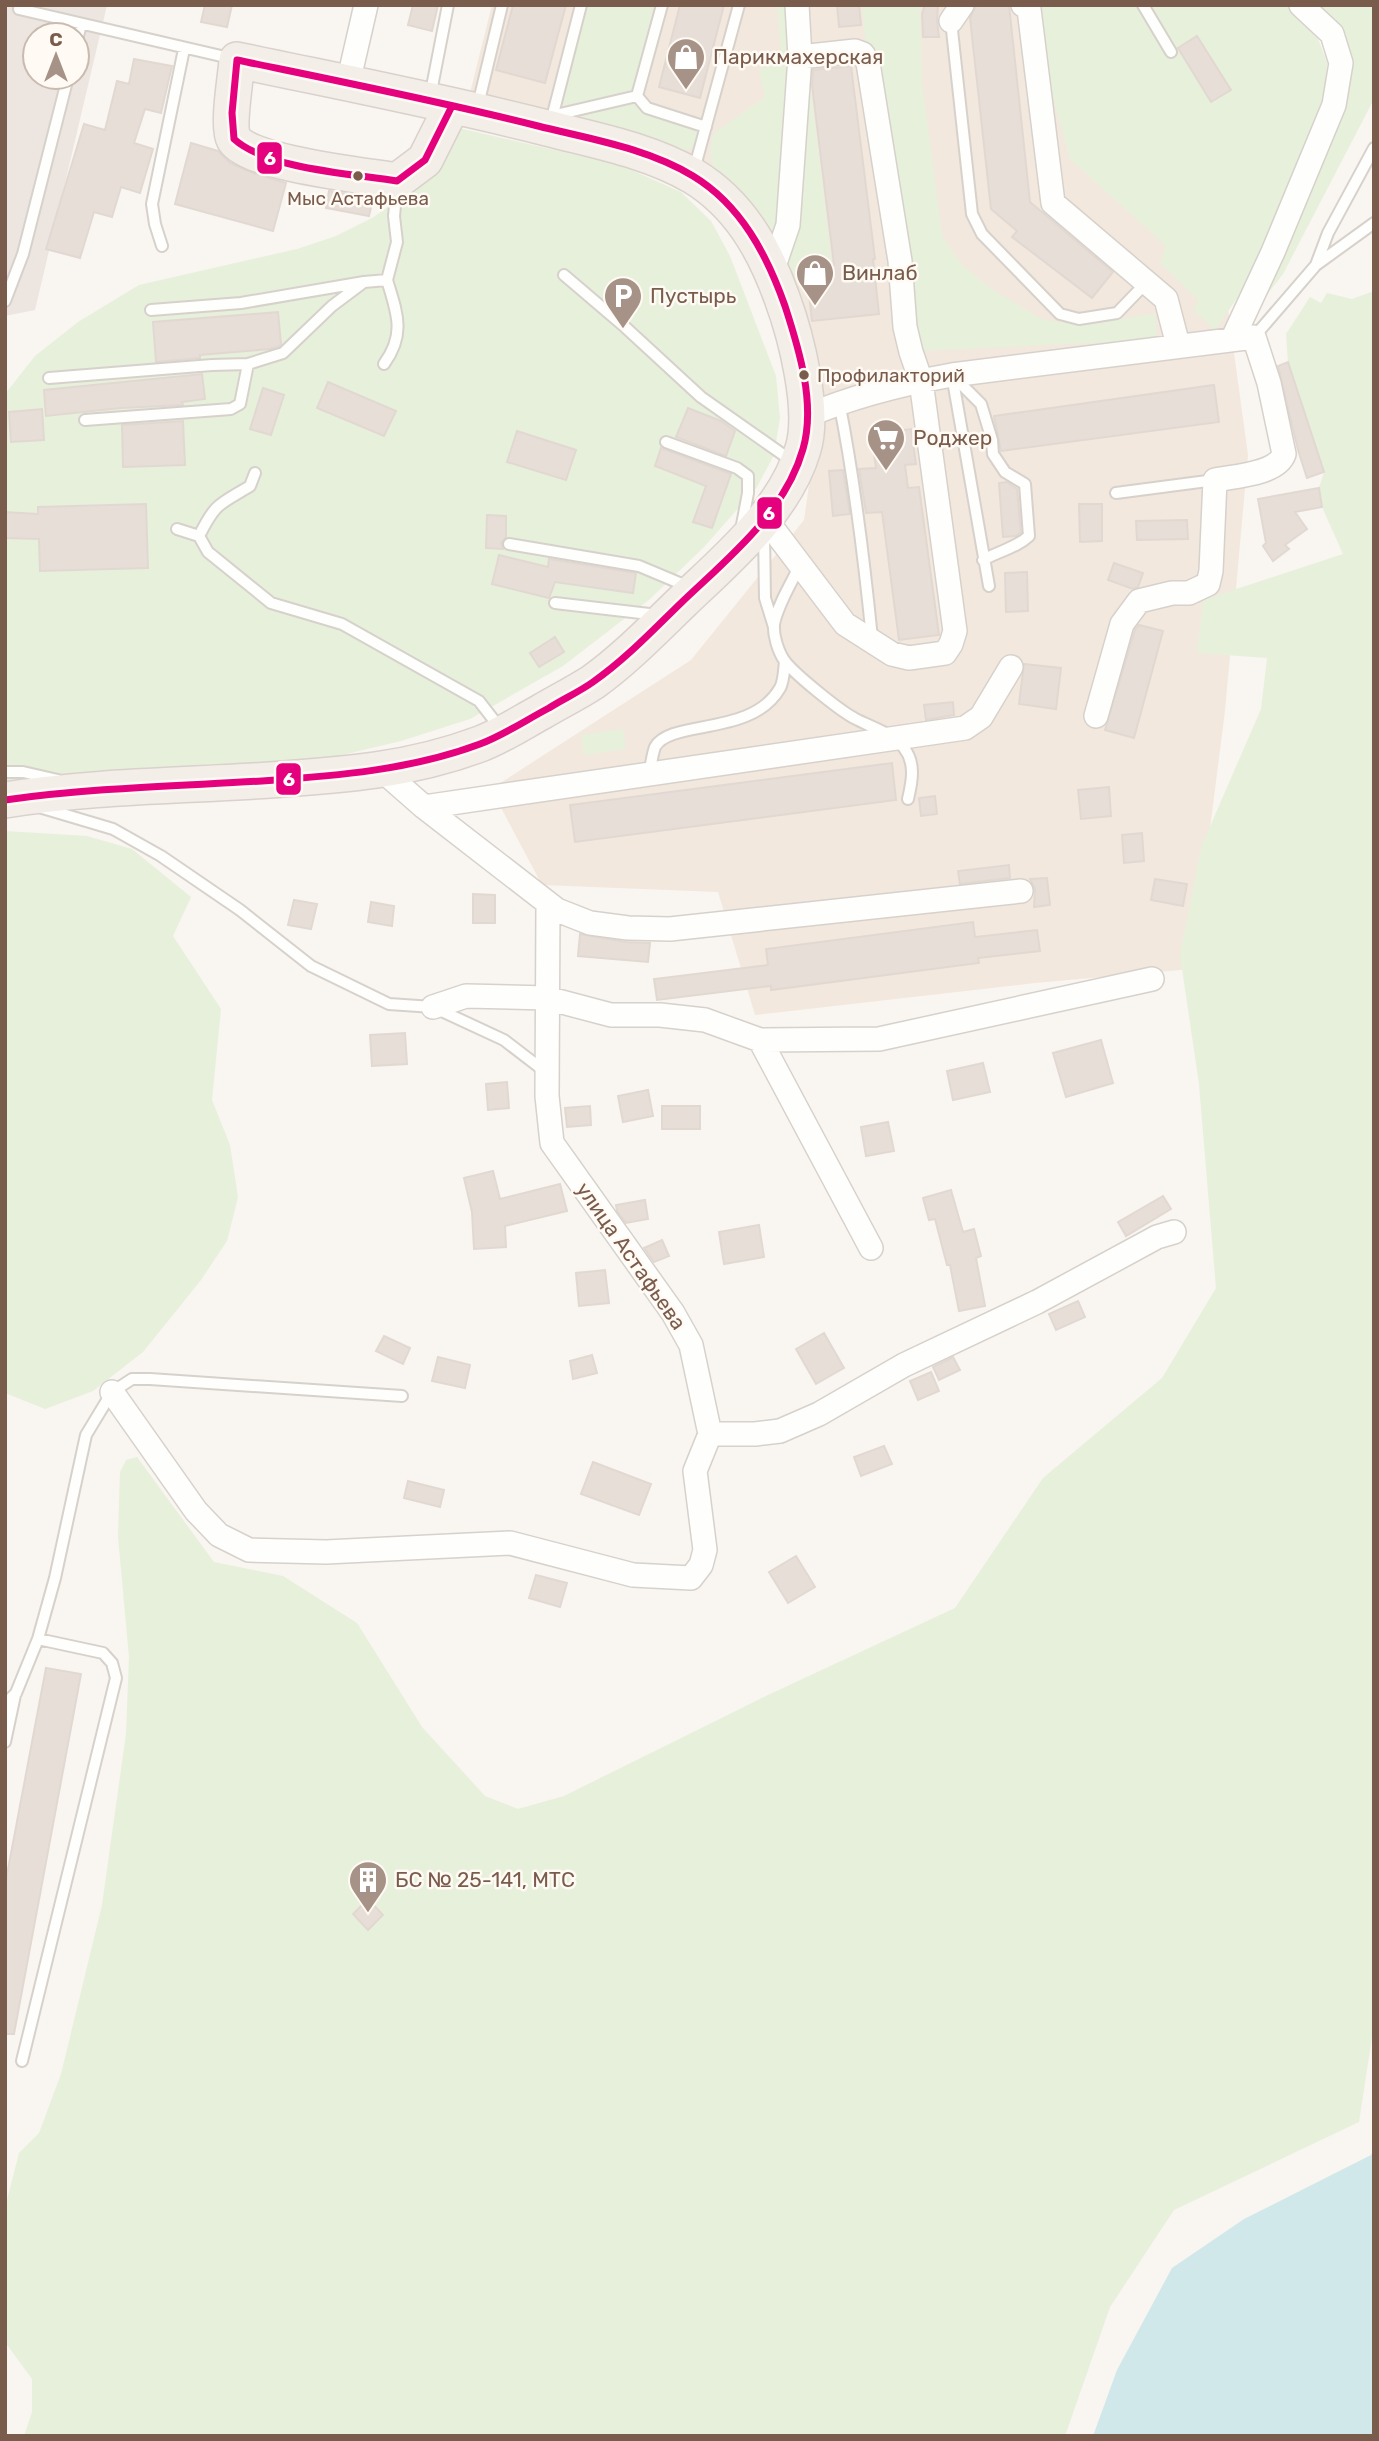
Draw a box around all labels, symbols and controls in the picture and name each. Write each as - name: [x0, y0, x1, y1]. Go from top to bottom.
- north arrow: [21, 21, 91, 91]
- text: С: [49, 28, 63, 51]
- shop icon: Парикмахерская: [665, 36, 707, 91]
- place label: Парикмахерская: [713, 44, 884, 69]
- line badge: 6: [256, 141, 283, 175]
- text: 6: [264, 147, 276, 170]
- marker: Мыс Астафьева: [351, 169, 365, 183]
- place label: Мыс Астафьева: [287, 187, 429, 210]
- shop icon: Винлаб: [794, 252, 836, 307]
- place label: Винлаб: [842, 260, 918, 285]
- parking icon: Пустырь: [602, 275, 644, 330]
- place label: Пустырь: [650, 283, 736, 308]
- place label: Профилакторий: [817, 364, 965, 387]
- marker: Профилакторий: [797, 368, 811, 382]
- supermarket icon: Роджер: [865, 417, 907, 472]
- place label: Роджер: [913, 425, 992, 450]
- line badge: 6: [756, 496, 783, 530]
- text: 6: [763, 502, 775, 525]
- line badge: 6: [275, 762, 302, 796]
- text: 6: [283, 768, 295, 791]
- street label: улица Астафьева: [571, 1177, 692, 1334]
- building icon: БС № 25-141, МТС: [347, 1859, 389, 1914]
- place label: БС № 25-141, МТС: [395, 1867, 575, 1892]

